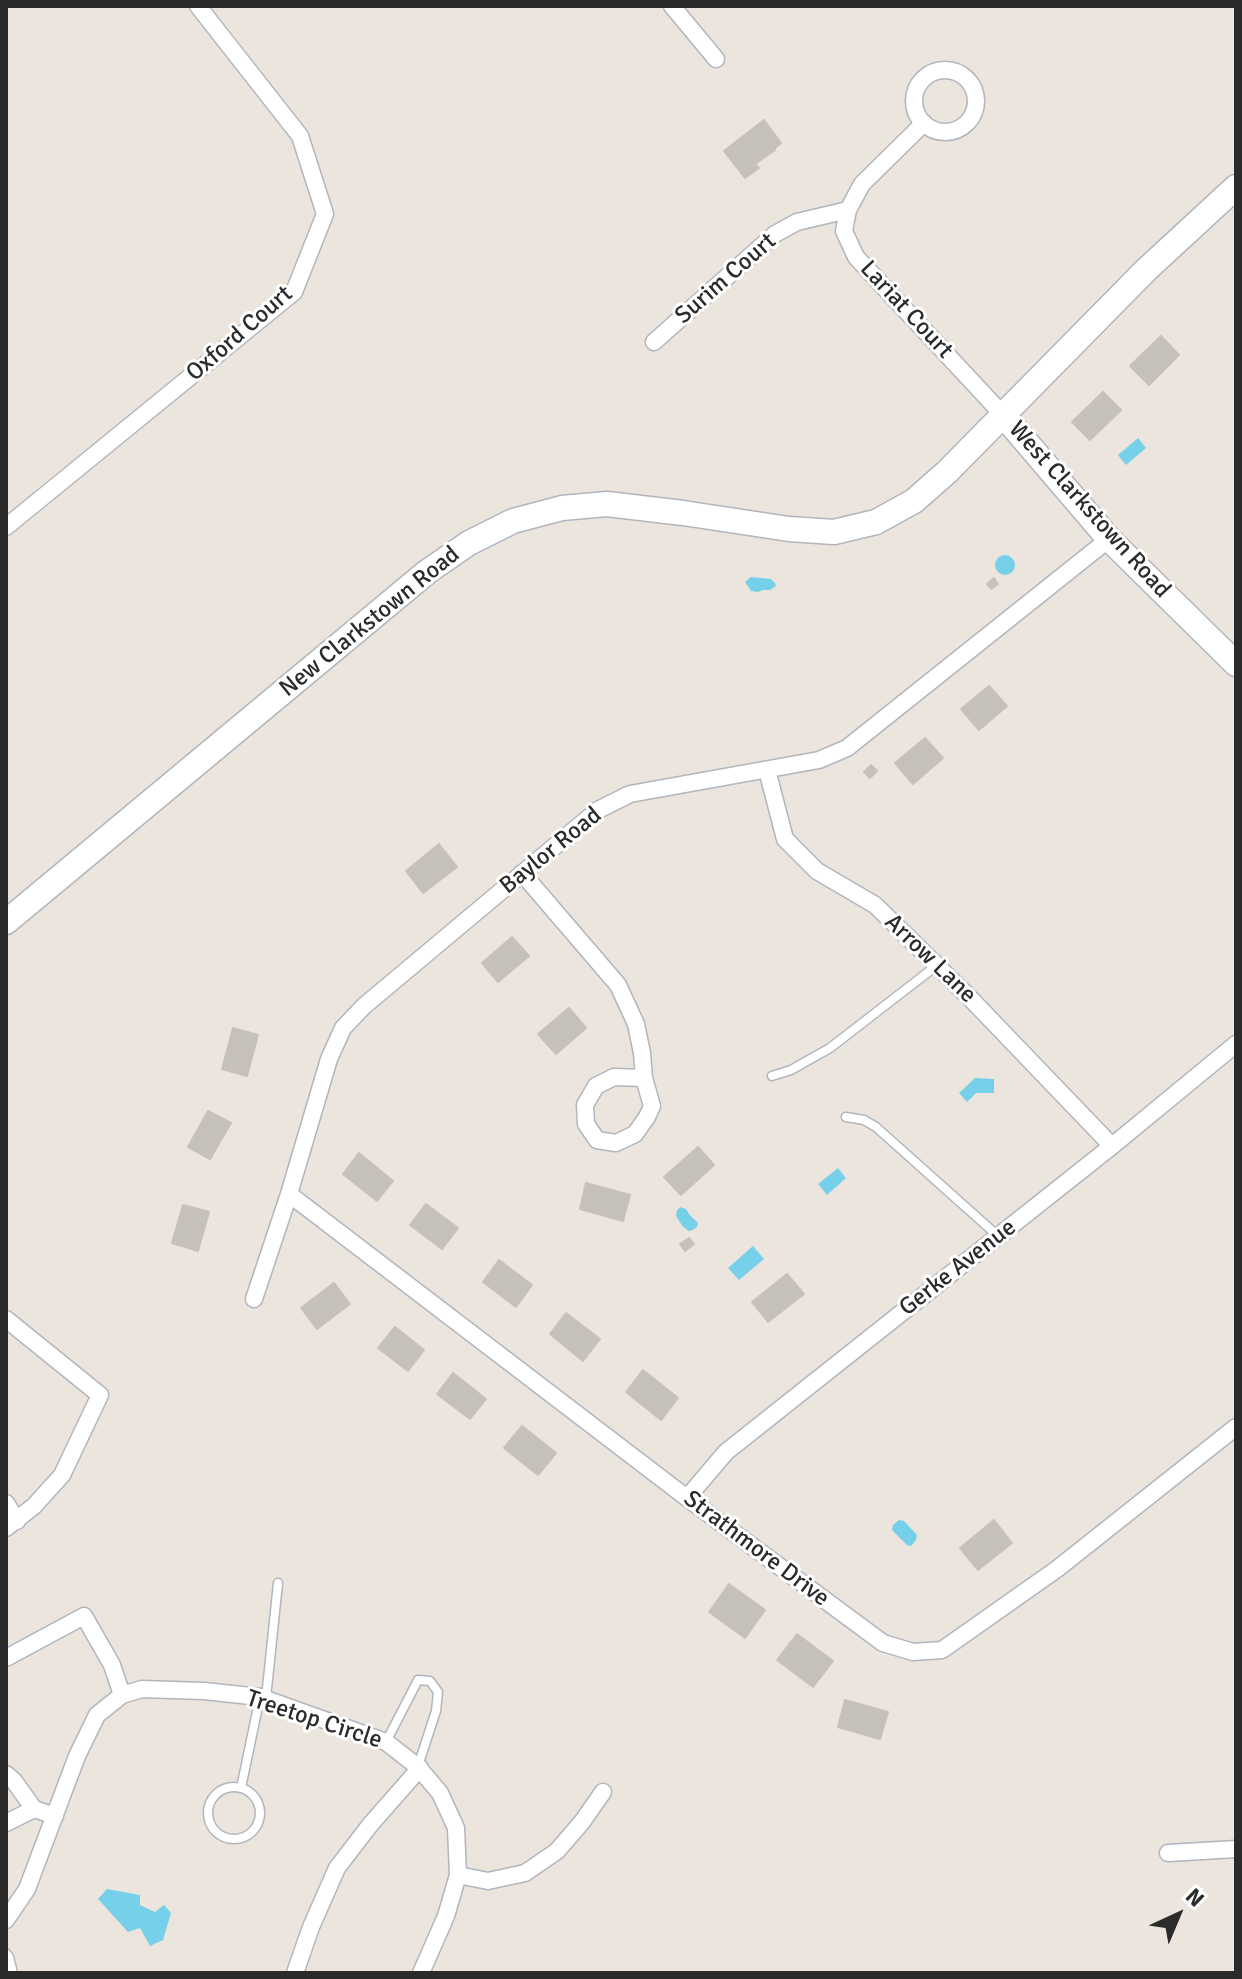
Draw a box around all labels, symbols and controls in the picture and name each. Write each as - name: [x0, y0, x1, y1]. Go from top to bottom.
- street label: Surim Court: [670, 227, 782, 331]
- street label: Lariat Court: [853, 255, 959, 365]
- street label: Oxford Court: [181, 280, 299, 388]
- street label: West Clarkstown Road: [1002, 416, 1176, 604]
- street label: New Clarkstown Road: [274, 541, 466, 703]
- street label: Baylor Road: [494, 801, 608, 901]
- street label: Arrow Lane: [878, 908, 982, 1010]
- street label: Gerke Avenue: [894, 1213, 1022, 1323]
- street label: Strathmore Drive: [678, 1485, 834, 1613]
- street label: Treetop Circle: [242, 1684, 386, 1756]
- north arrow: [1138, 1875, 1218, 1955]
- text: N: [1180, 1882, 1210, 1912]

